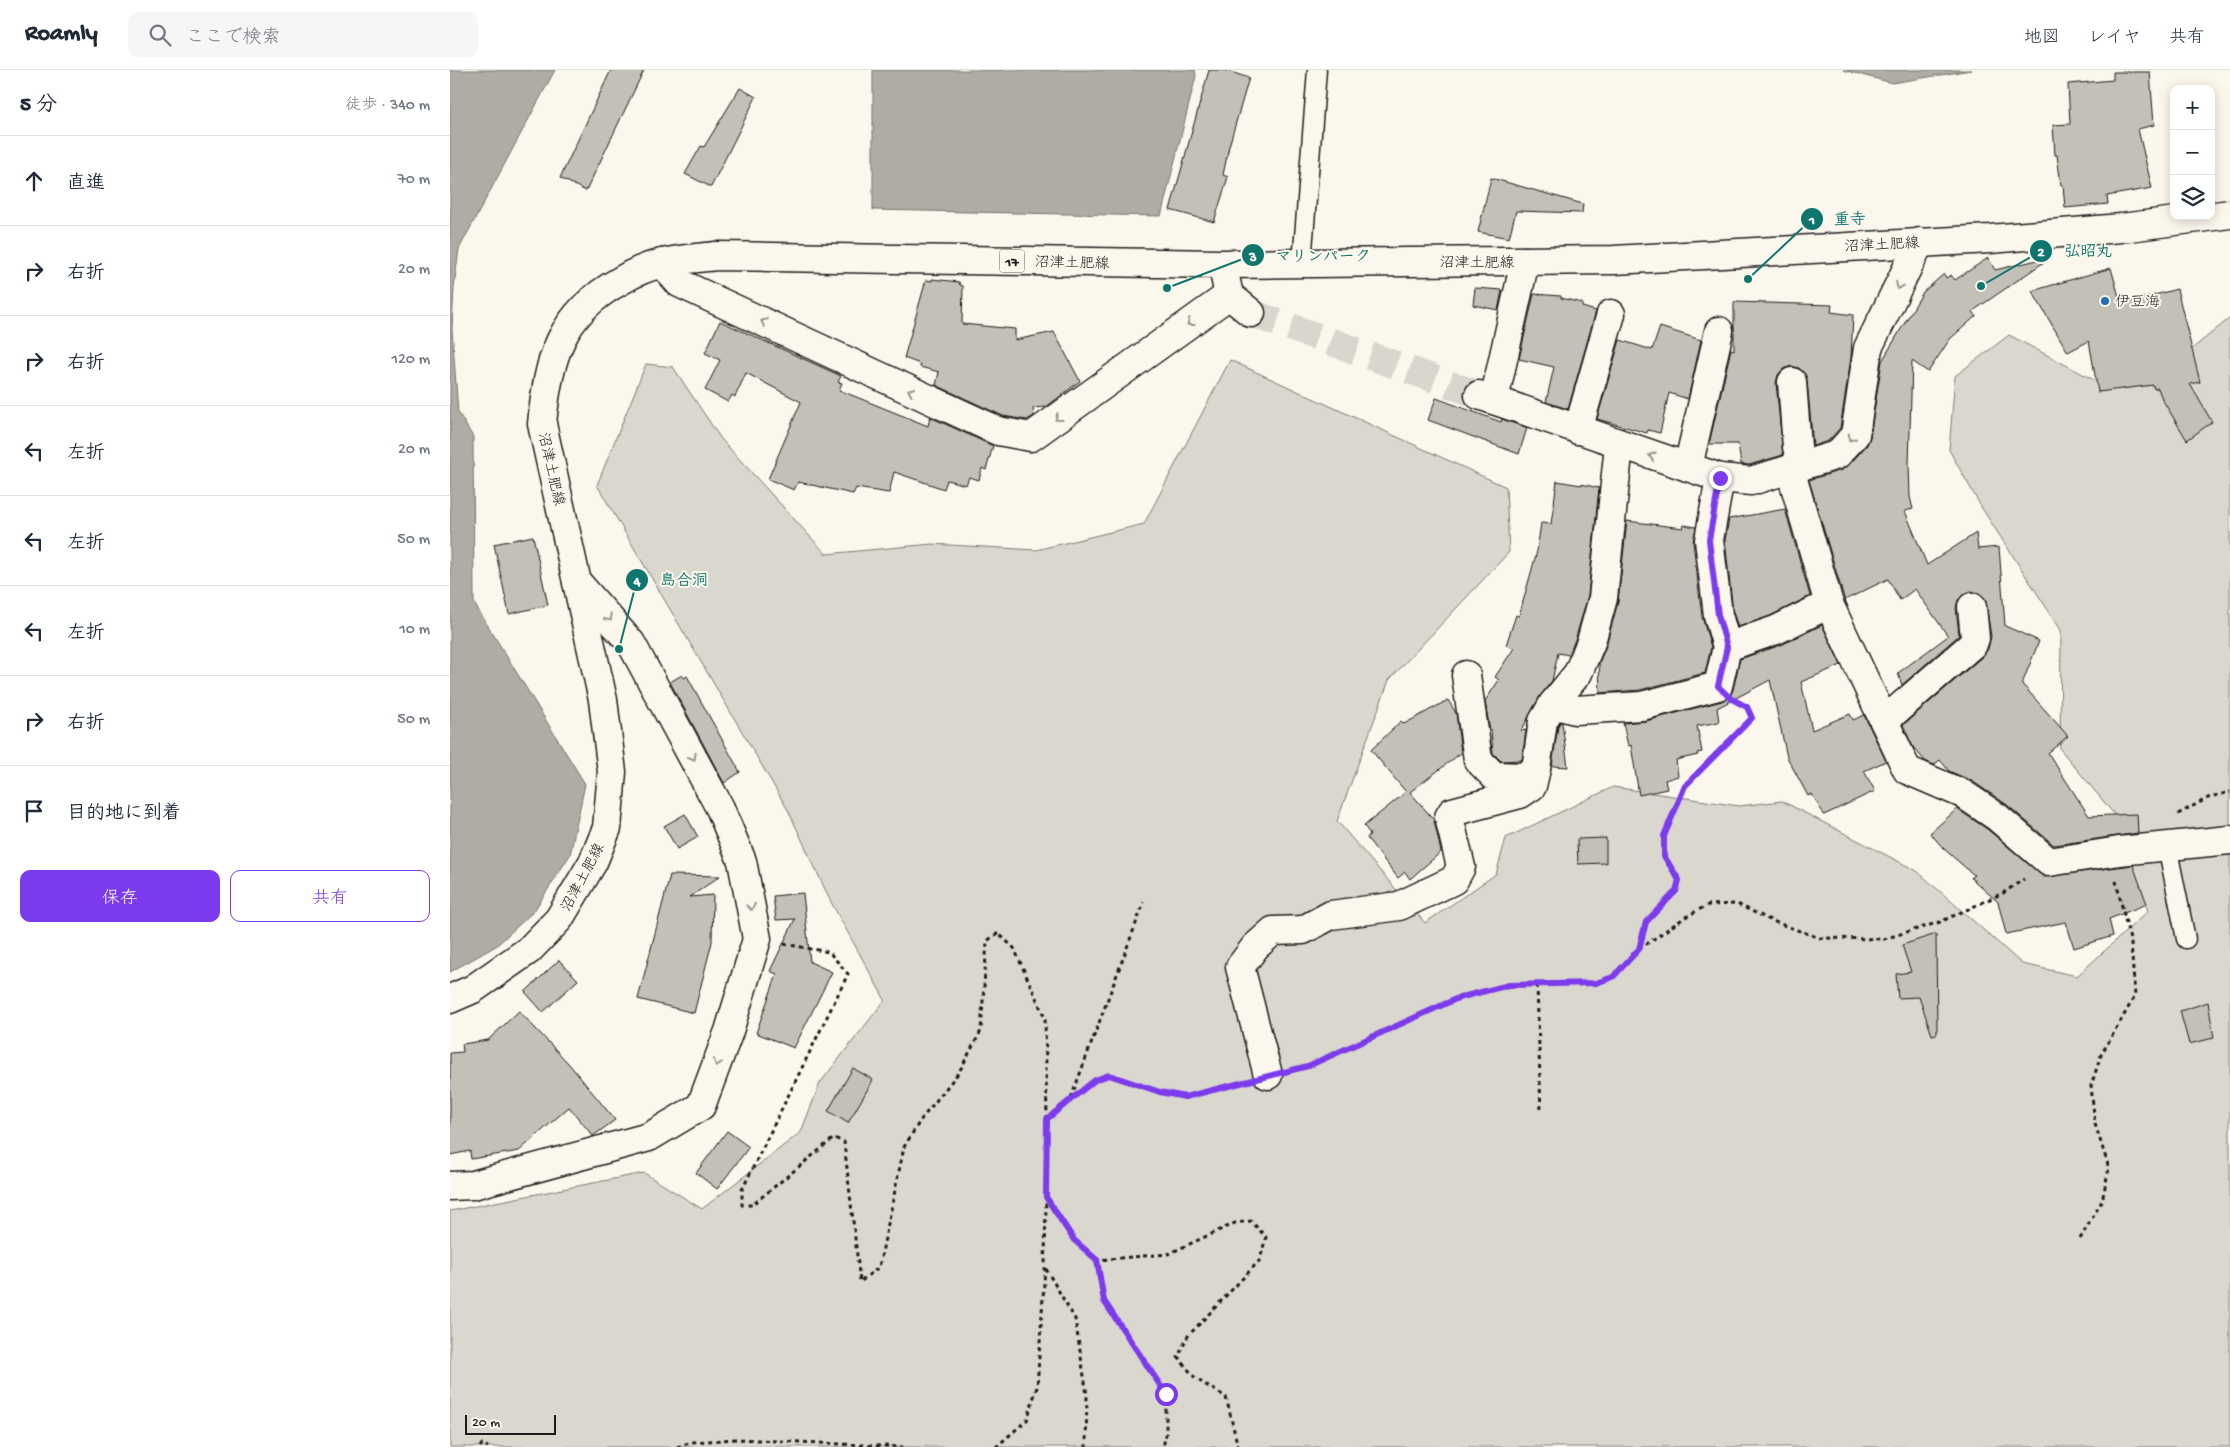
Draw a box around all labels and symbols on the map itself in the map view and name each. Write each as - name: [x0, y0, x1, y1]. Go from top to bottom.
- callout: 重寺: [1799, 203, 1876, 234]
- text: 重寺: [1834, 210, 1866, 231]
- text: 1: [1808, 212, 1815, 230]
- street label: 沼津土肥線: [1844, 234, 1920, 257]
- callout: 弘昭丸: [2029, 235, 2122, 266]
- callout: マリンパーク: [1240, 240, 1381, 271]
- text: 弘昭丸: [2064, 243, 2112, 263]
- text: 2: [2037, 244, 2045, 262]
- text: 3: [1248, 249, 1257, 267]
- text: マリンパーク: [1275, 249, 1371, 268]
- road number: 17: [1000, 250, 1024, 272]
- street label: 沼津土肥線: [1034, 253, 1110, 274]
- street label: 沼津土肥線: [1439, 254, 1515, 273]
- one-way arrow: [1895, 281, 1905, 290]
- place label: 伊豆海: [2115, 293, 2160, 312]
- marker: 伊豆海: [2099, 295, 2111, 307]
- one-way arrow: [760, 318, 769, 329]
- one-way arrow: [1187, 318, 1196, 326]
- one-way arrow: [907, 387, 916, 397]
- one-way arrow: [1054, 412, 1064, 421]
- street label: 沼津土肥線: [533, 431, 568, 508]
- one-way arrow: [1848, 432, 1857, 442]
- one-way arrow: [1648, 451, 1656, 461]
- route end: [1709, 467, 1732, 490]
- callout: 島合洞: [625, 564, 718, 595]
- text: 島合洞: [660, 571, 708, 592]
- text: 4: [632, 573, 641, 591]
- one-way arrow: [604, 613, 613, 622]
- one-way arrow: [686, 752, 696, 761]
- street label: 沼津土肥線: [557, 840, 609, 915]
- one-way arrow: [745, 903, 755, 912]
- one-way arrow: [713, 1058, 723, 1067]
- route start: [1155, 1383, 1178, 1406]
- scale bar: [465, 1412, 556, 1435]

